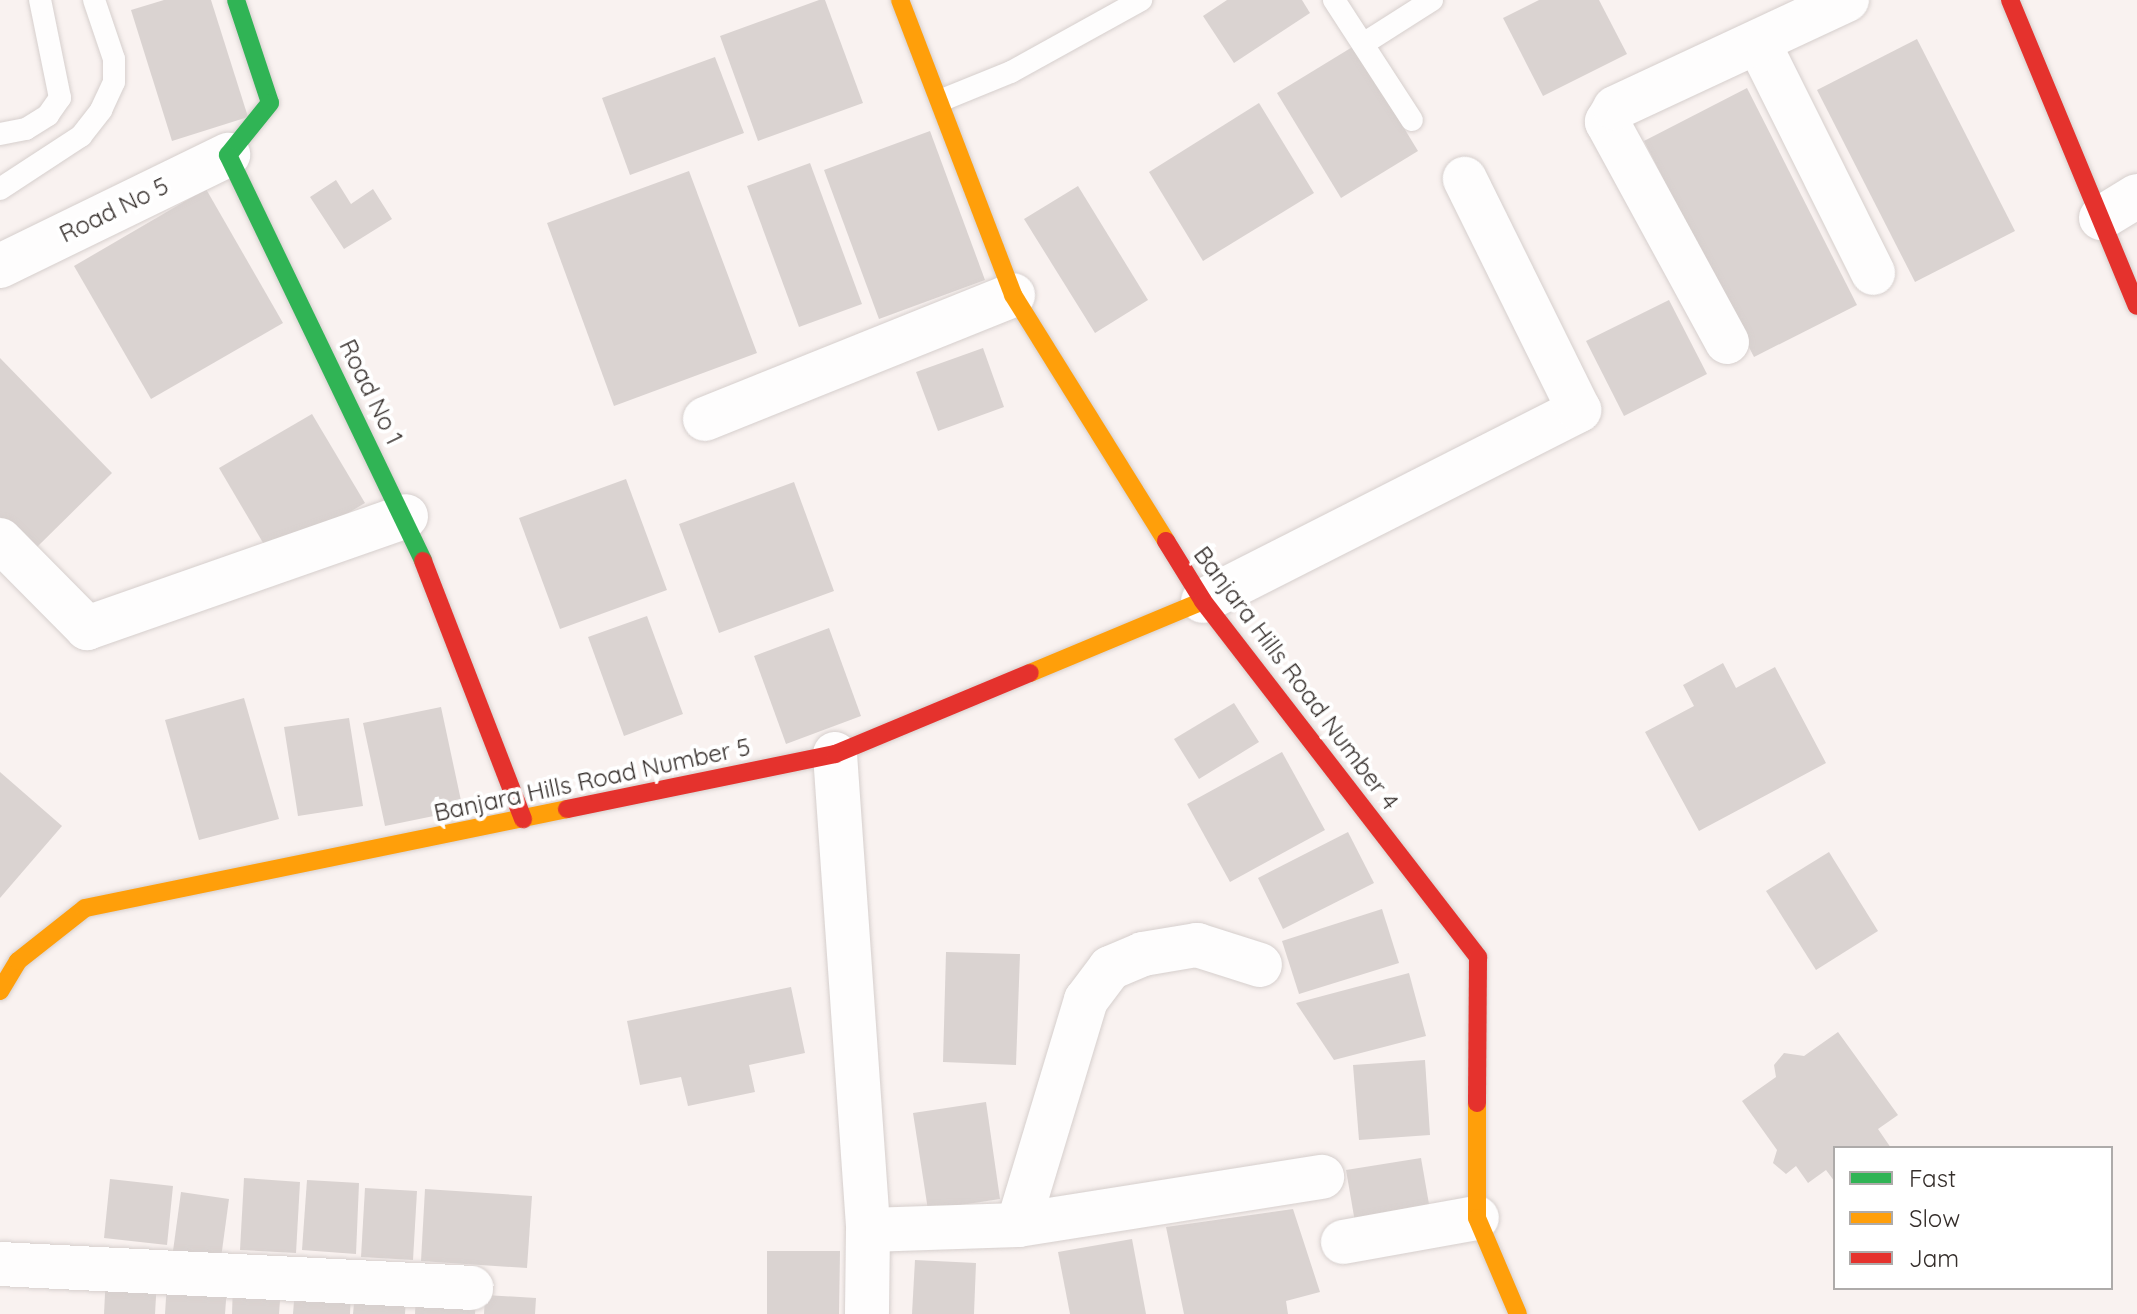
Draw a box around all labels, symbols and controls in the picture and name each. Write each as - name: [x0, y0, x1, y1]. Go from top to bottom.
- street label: Road No 5: [55, 171, 173, 249]
- street label: Road No 1: [333, 335, 409, 449]
- street label: Banjara Hills Road Number 4: [1188, 541, 1404, 815]
- street label: Banjara Hills Road Number 5: [431, 732, 753, 828]
- legend: [1833, 1146, 2113, 1290]
- text: Fast: [1909, 1163, 1956, 1193]
- text: Slow: [1909, 1203, 1960, 1233]
- text: Jam: [1909, 1243, 1959, 1273]

